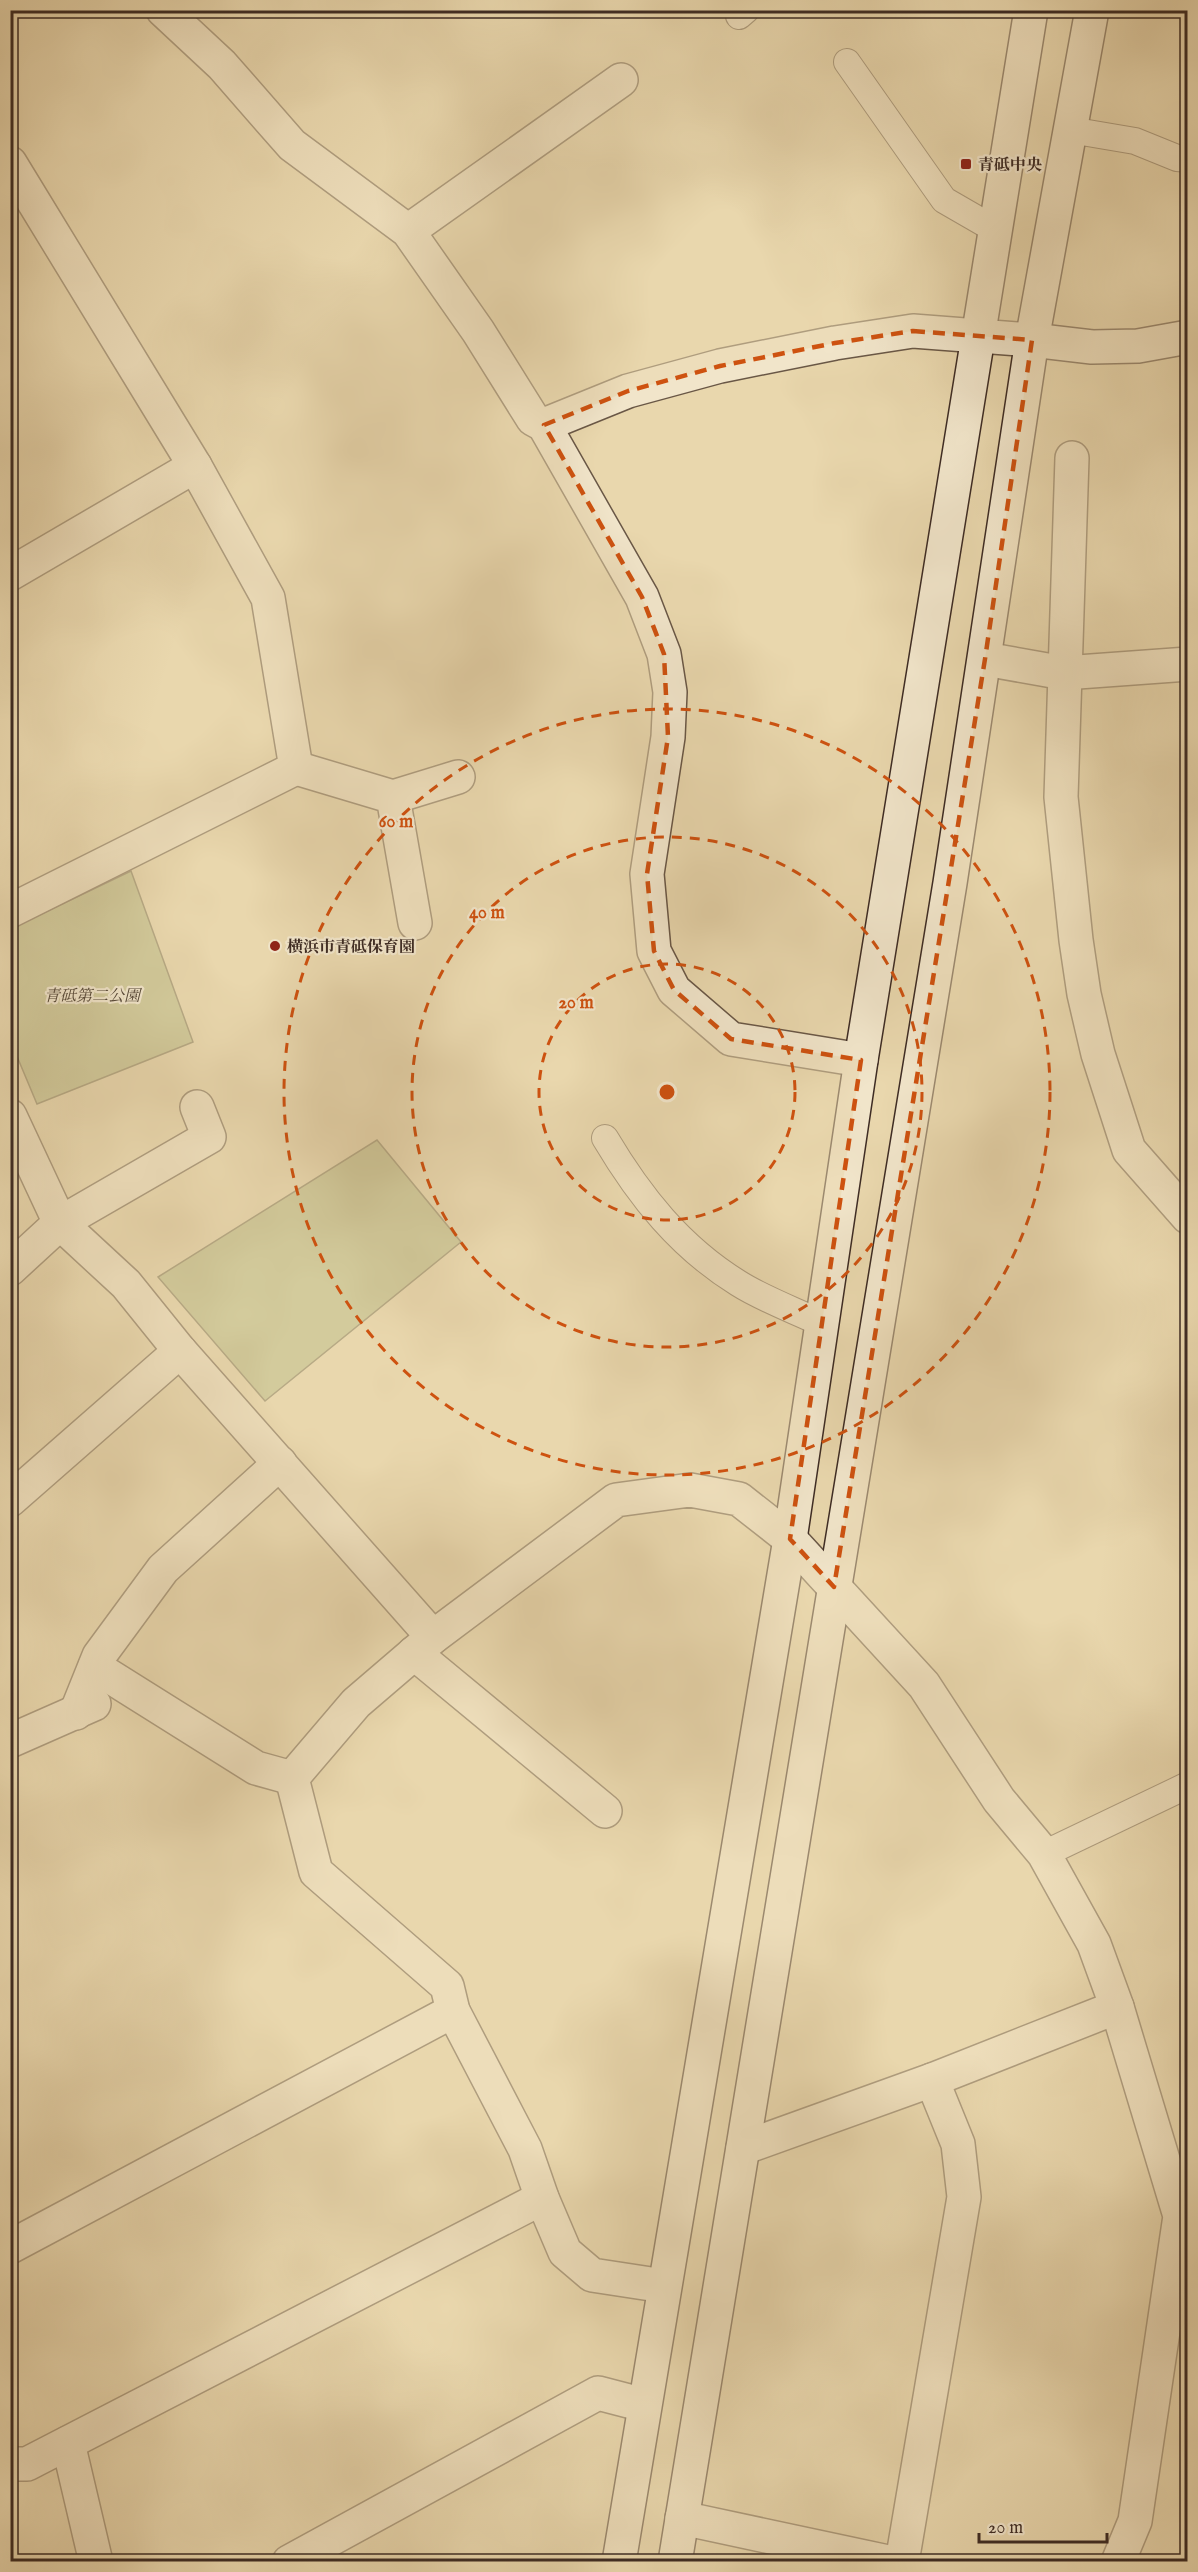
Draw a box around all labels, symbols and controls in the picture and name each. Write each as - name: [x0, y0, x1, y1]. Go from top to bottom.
- place label: 青砥中央: [978, 156, 1042, 176]
- marker: 青砥中央: [959, 157, 973, 171]
- text: 60 m: [379, 811, 413, 834]
- text: 40 m: [469, 902, 505, 925]
- place label: 横浜市青砥保育園: [287, 938, 415, 958]
- marker: 横浜市青砥保育園: [268, 939, 282, 953]
- park label: 青砥第二公園: [44, 987, 143, 1007]
- text: 20 m: [558, 992, 594, 1015]
- centre of rings: [657, 1082, 677, 1102]
- scale bar: [979, 2506, 1106, 2544]
- text: 20 m: [988, 2517, 1023, 2540]

